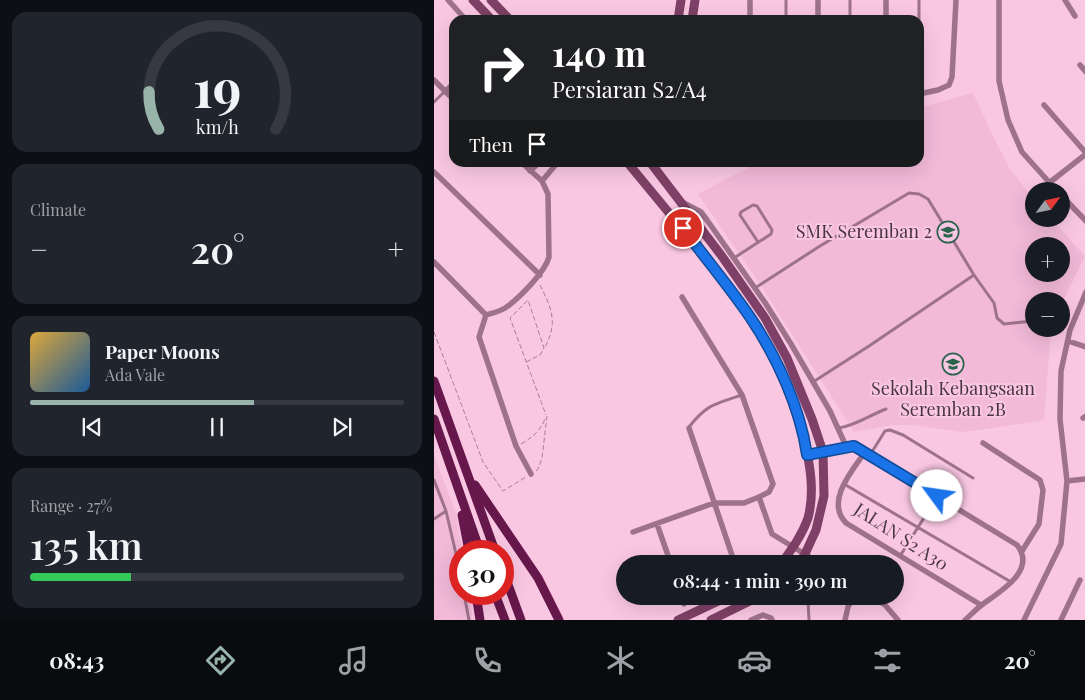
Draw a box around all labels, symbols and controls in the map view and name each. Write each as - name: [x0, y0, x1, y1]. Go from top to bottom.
- text: 140 m: [552, 29, 646, 76]
- icon: right: [469, 35, 534, 100]
- text: 19: [193, 52, 241, 121]
- text: Persiaran S2/A4: [552, 74, 707, 104]
- text: km/h: [196, 115, 239, 138]
- icon: arrive: [523, 130, 551, 158]
- text: Then: [469, 131, 513, 157]
- north arrow: [1025, 182, 1070, 228]
- map controls: [1025, 182, 1070, 337]
- text: Climate: [30, 199, 86, 220]
- pin: [662, 207, 704, 249]
- icon: arrive: [669, 214, 697, 242]
- place label: SMK Seremban 2: [796, 219, 932, 243]
- school or university icon: SMK Seremban 2: [936, 220, 960, 244]
- text: 20°: [191, 223, 245, 274]
- text: −: [30, 230, 48, 267]
- text: +: [388, 230, 404, 267]
- button: +: [1025, 237, 1070, 282]
- button: −: [1025, 292, 1070, 337]
- text: Paper Moons: [105, 338, 220, 364]
- school or university icon: Sekolah Kebangsaan Seremban 2B: [941, 352, 965, 376]
- text: Ada Vale: [105, 364, 165, 385]
- place label: Sekolah Kebangsaan Seremban 2B: [871, 376, 1035, 421]
- icon: previous: [78, 413, 106, 441]
- icon: pause: [203, 413, 231, 441]
- icon: next: [328, 413, 356, 441]
- position arrow: [910, 469, 962, 521]
- text: Range · 27%: [30, 495, 112, 516]
- street label: JALAN S2 A30: [849, 496, 953, 576]
- text: 135 km: [30, 519, 143, 570]
- speed limit sign: 30: [449, 540, 514, 605]
- text: 08:44 · 1 min · 390 m: [673, 567, 847, 593]
- icon: directions: [203, 643, 238, 678]
- icon: music: [336, 643, 371, 678]
- icon: phone: [470, 643, 505, 678]
- icon: climate: [603, 643, 638, 678]
- icon: car: [737, 643, 772, 678]
- icon: filters: [870, 643, 905, 678]
- text: 08:43: [49, 645, 104, 675]
- text: 20°: [1004, 645, 1036, 675]

